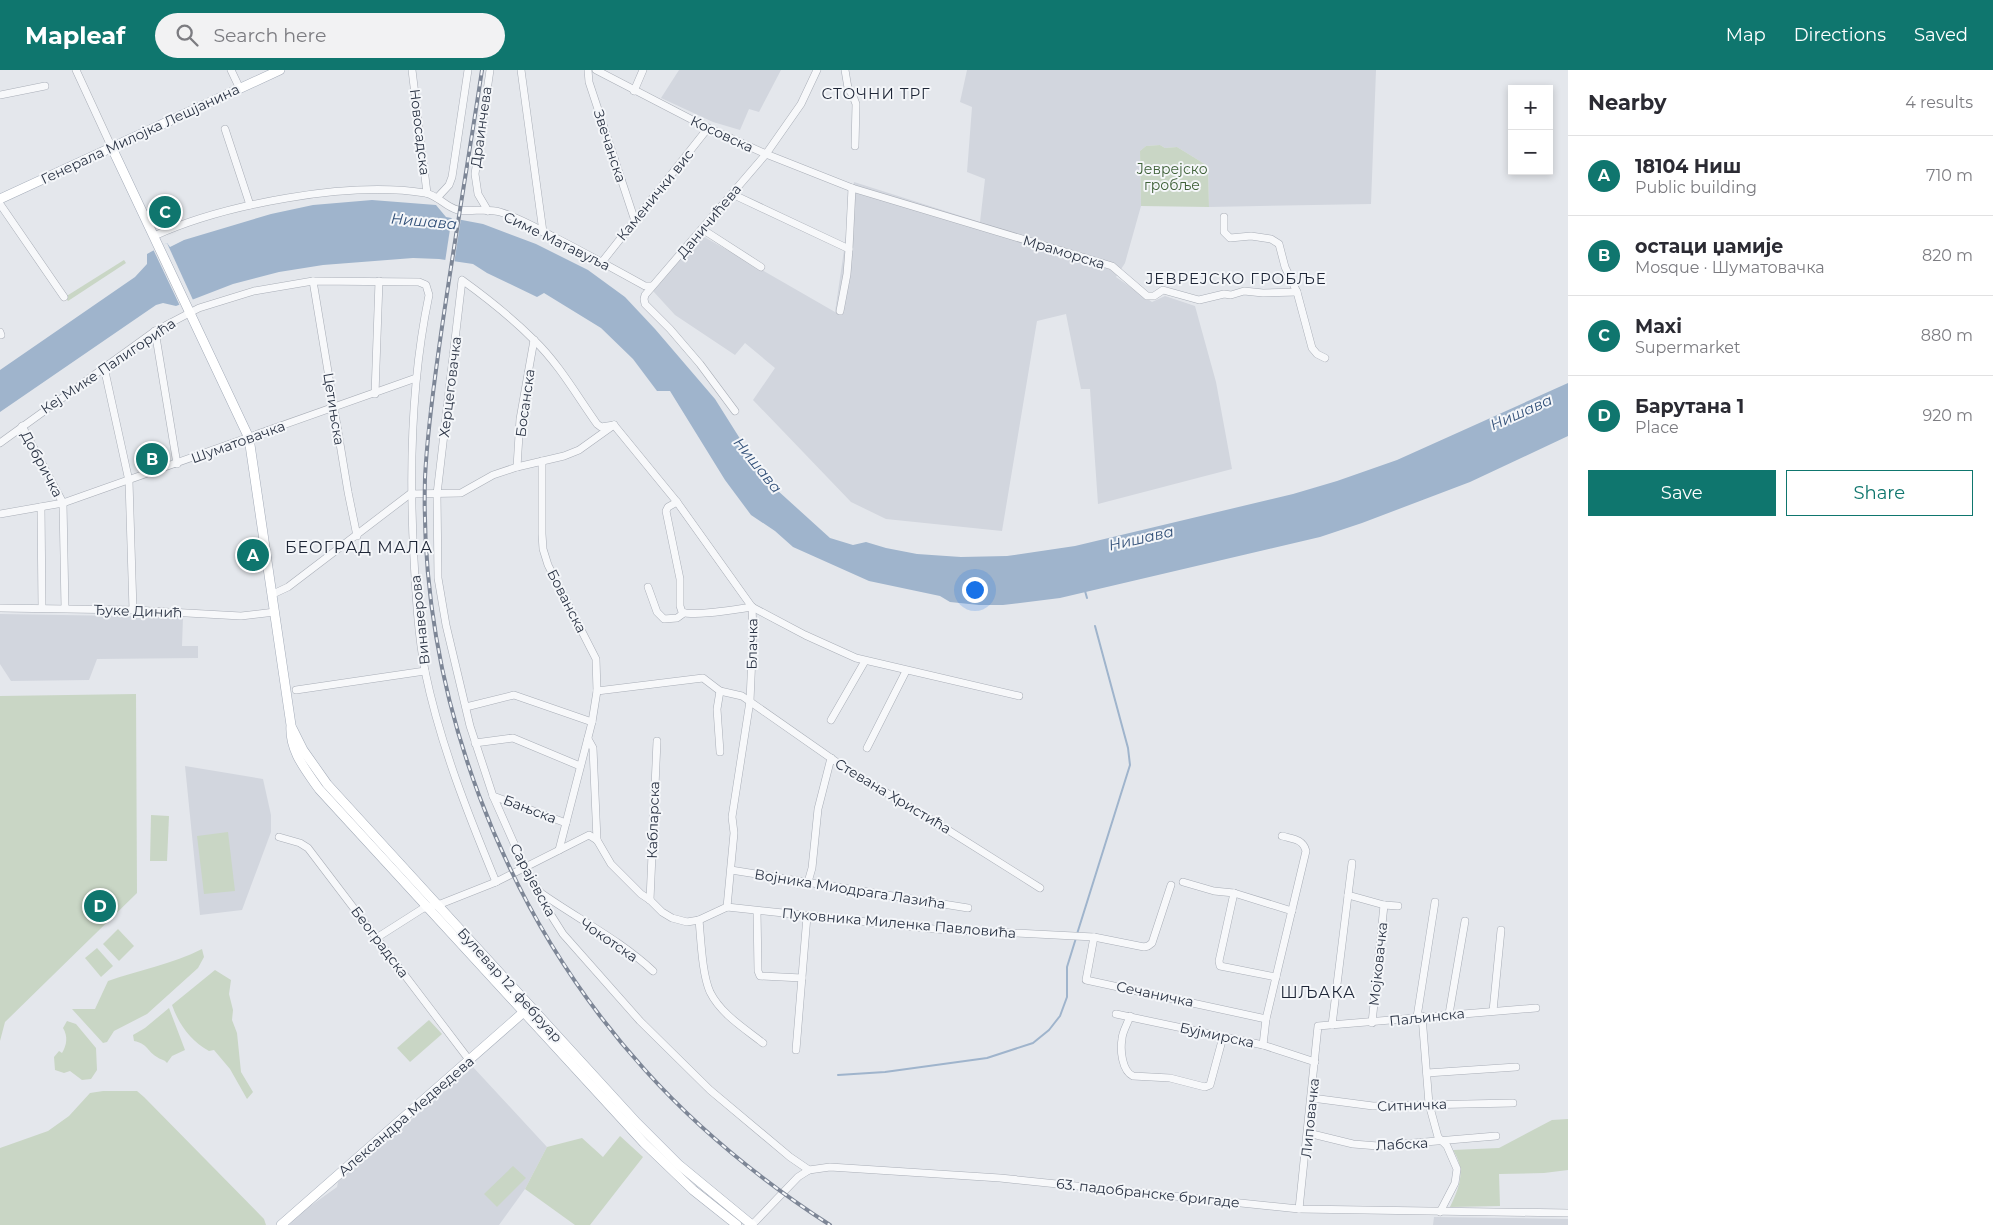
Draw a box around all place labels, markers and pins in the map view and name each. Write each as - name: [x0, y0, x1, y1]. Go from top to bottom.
- pin: C: [149, 193, 181, 231]
- pin: B: [136, 440, 168, 478]
- pin: A: [237, 536, 269, 574]
- pin: D: [84, 887, 116, 925]

